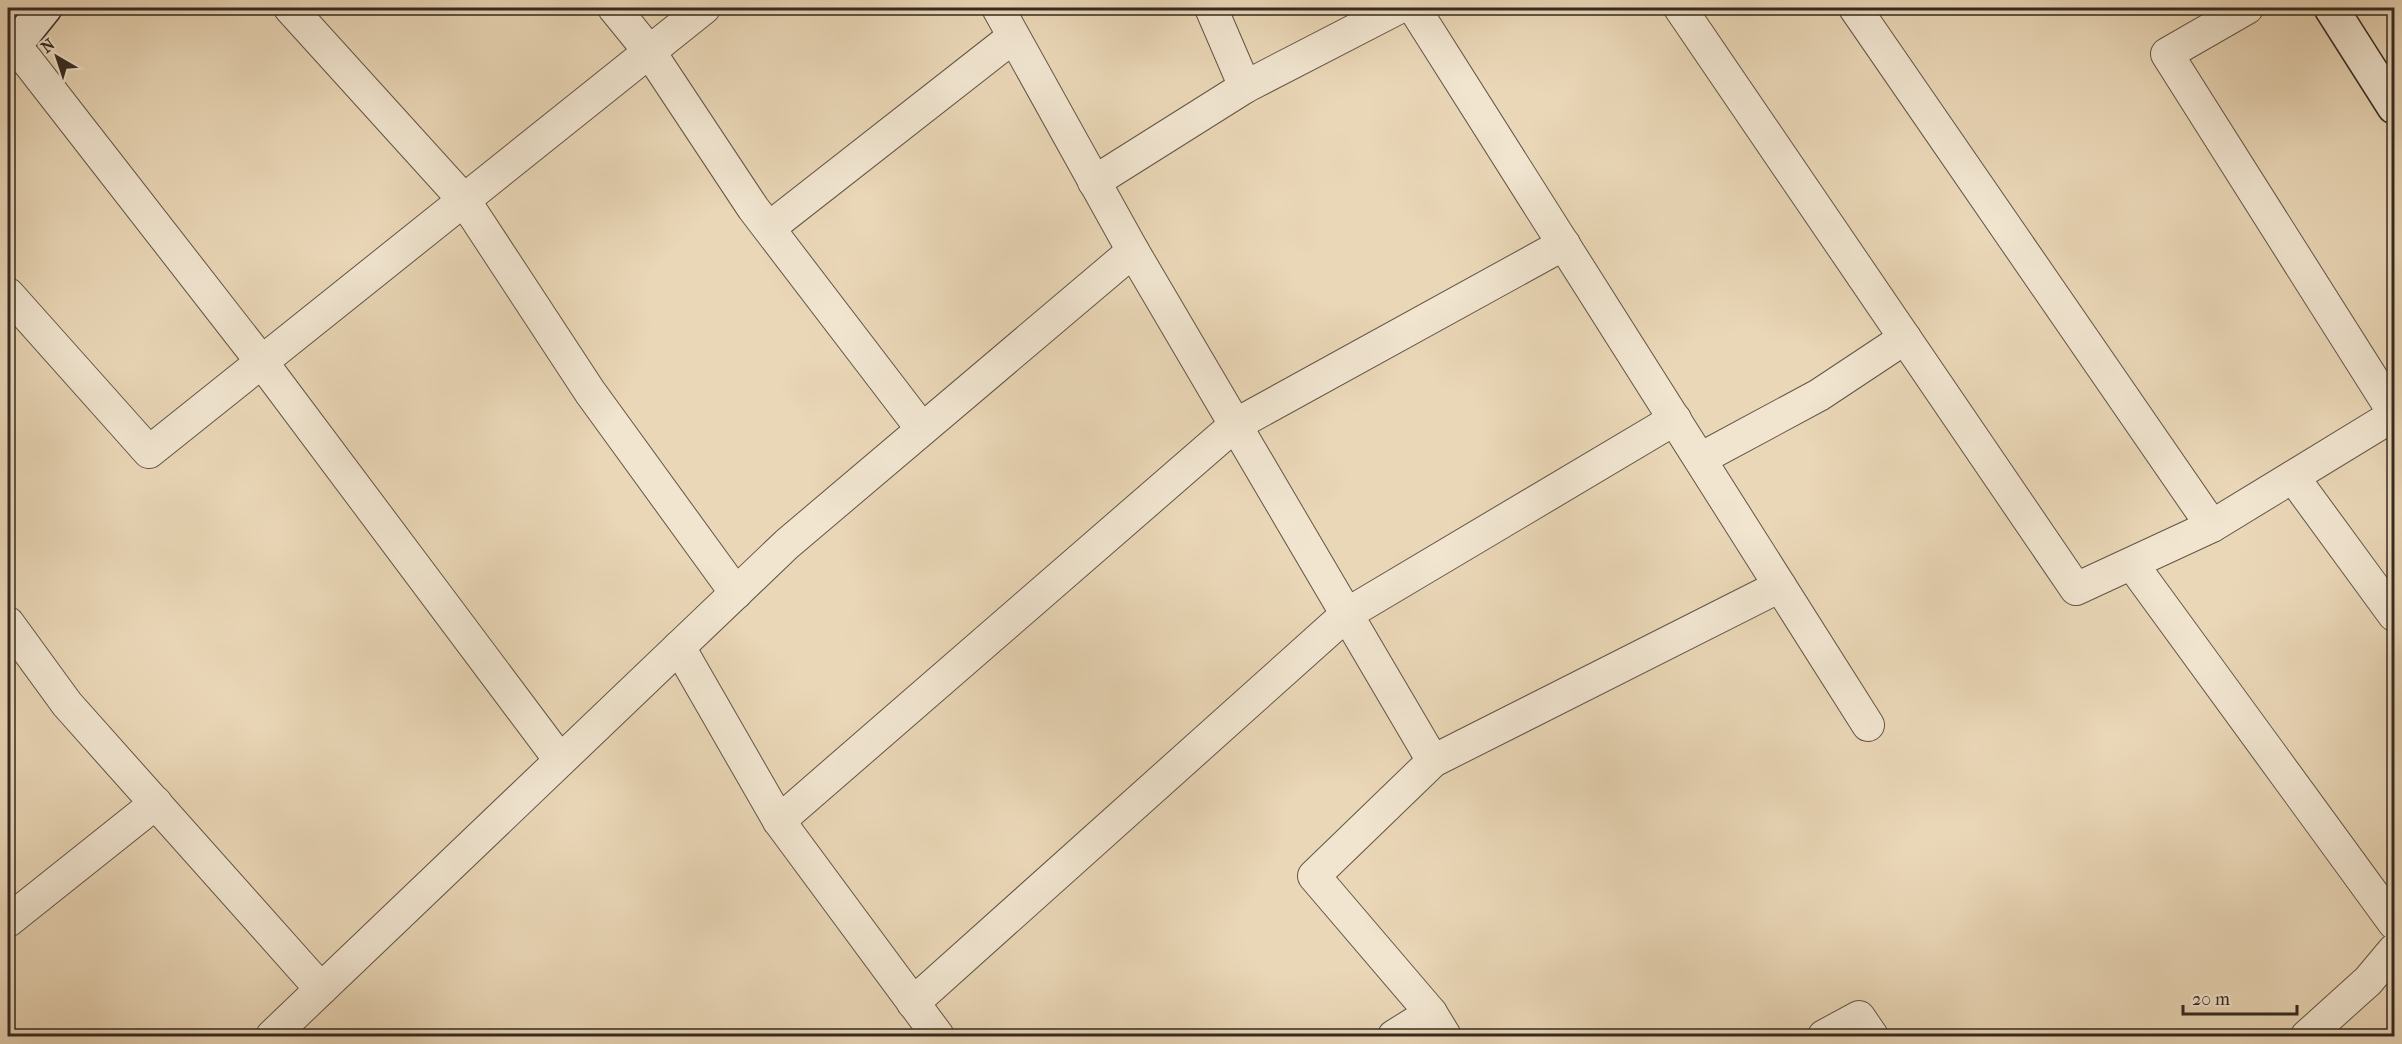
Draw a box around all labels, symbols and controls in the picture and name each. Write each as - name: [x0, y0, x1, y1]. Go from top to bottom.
- north arrow: [27, 27, 87, 87]
- text: N: [37, 34, 59, 57]
- scale bar: [2183, 978, 2297, 1016]
- text: 20 m: [2192, 989, 2230, 1010]

